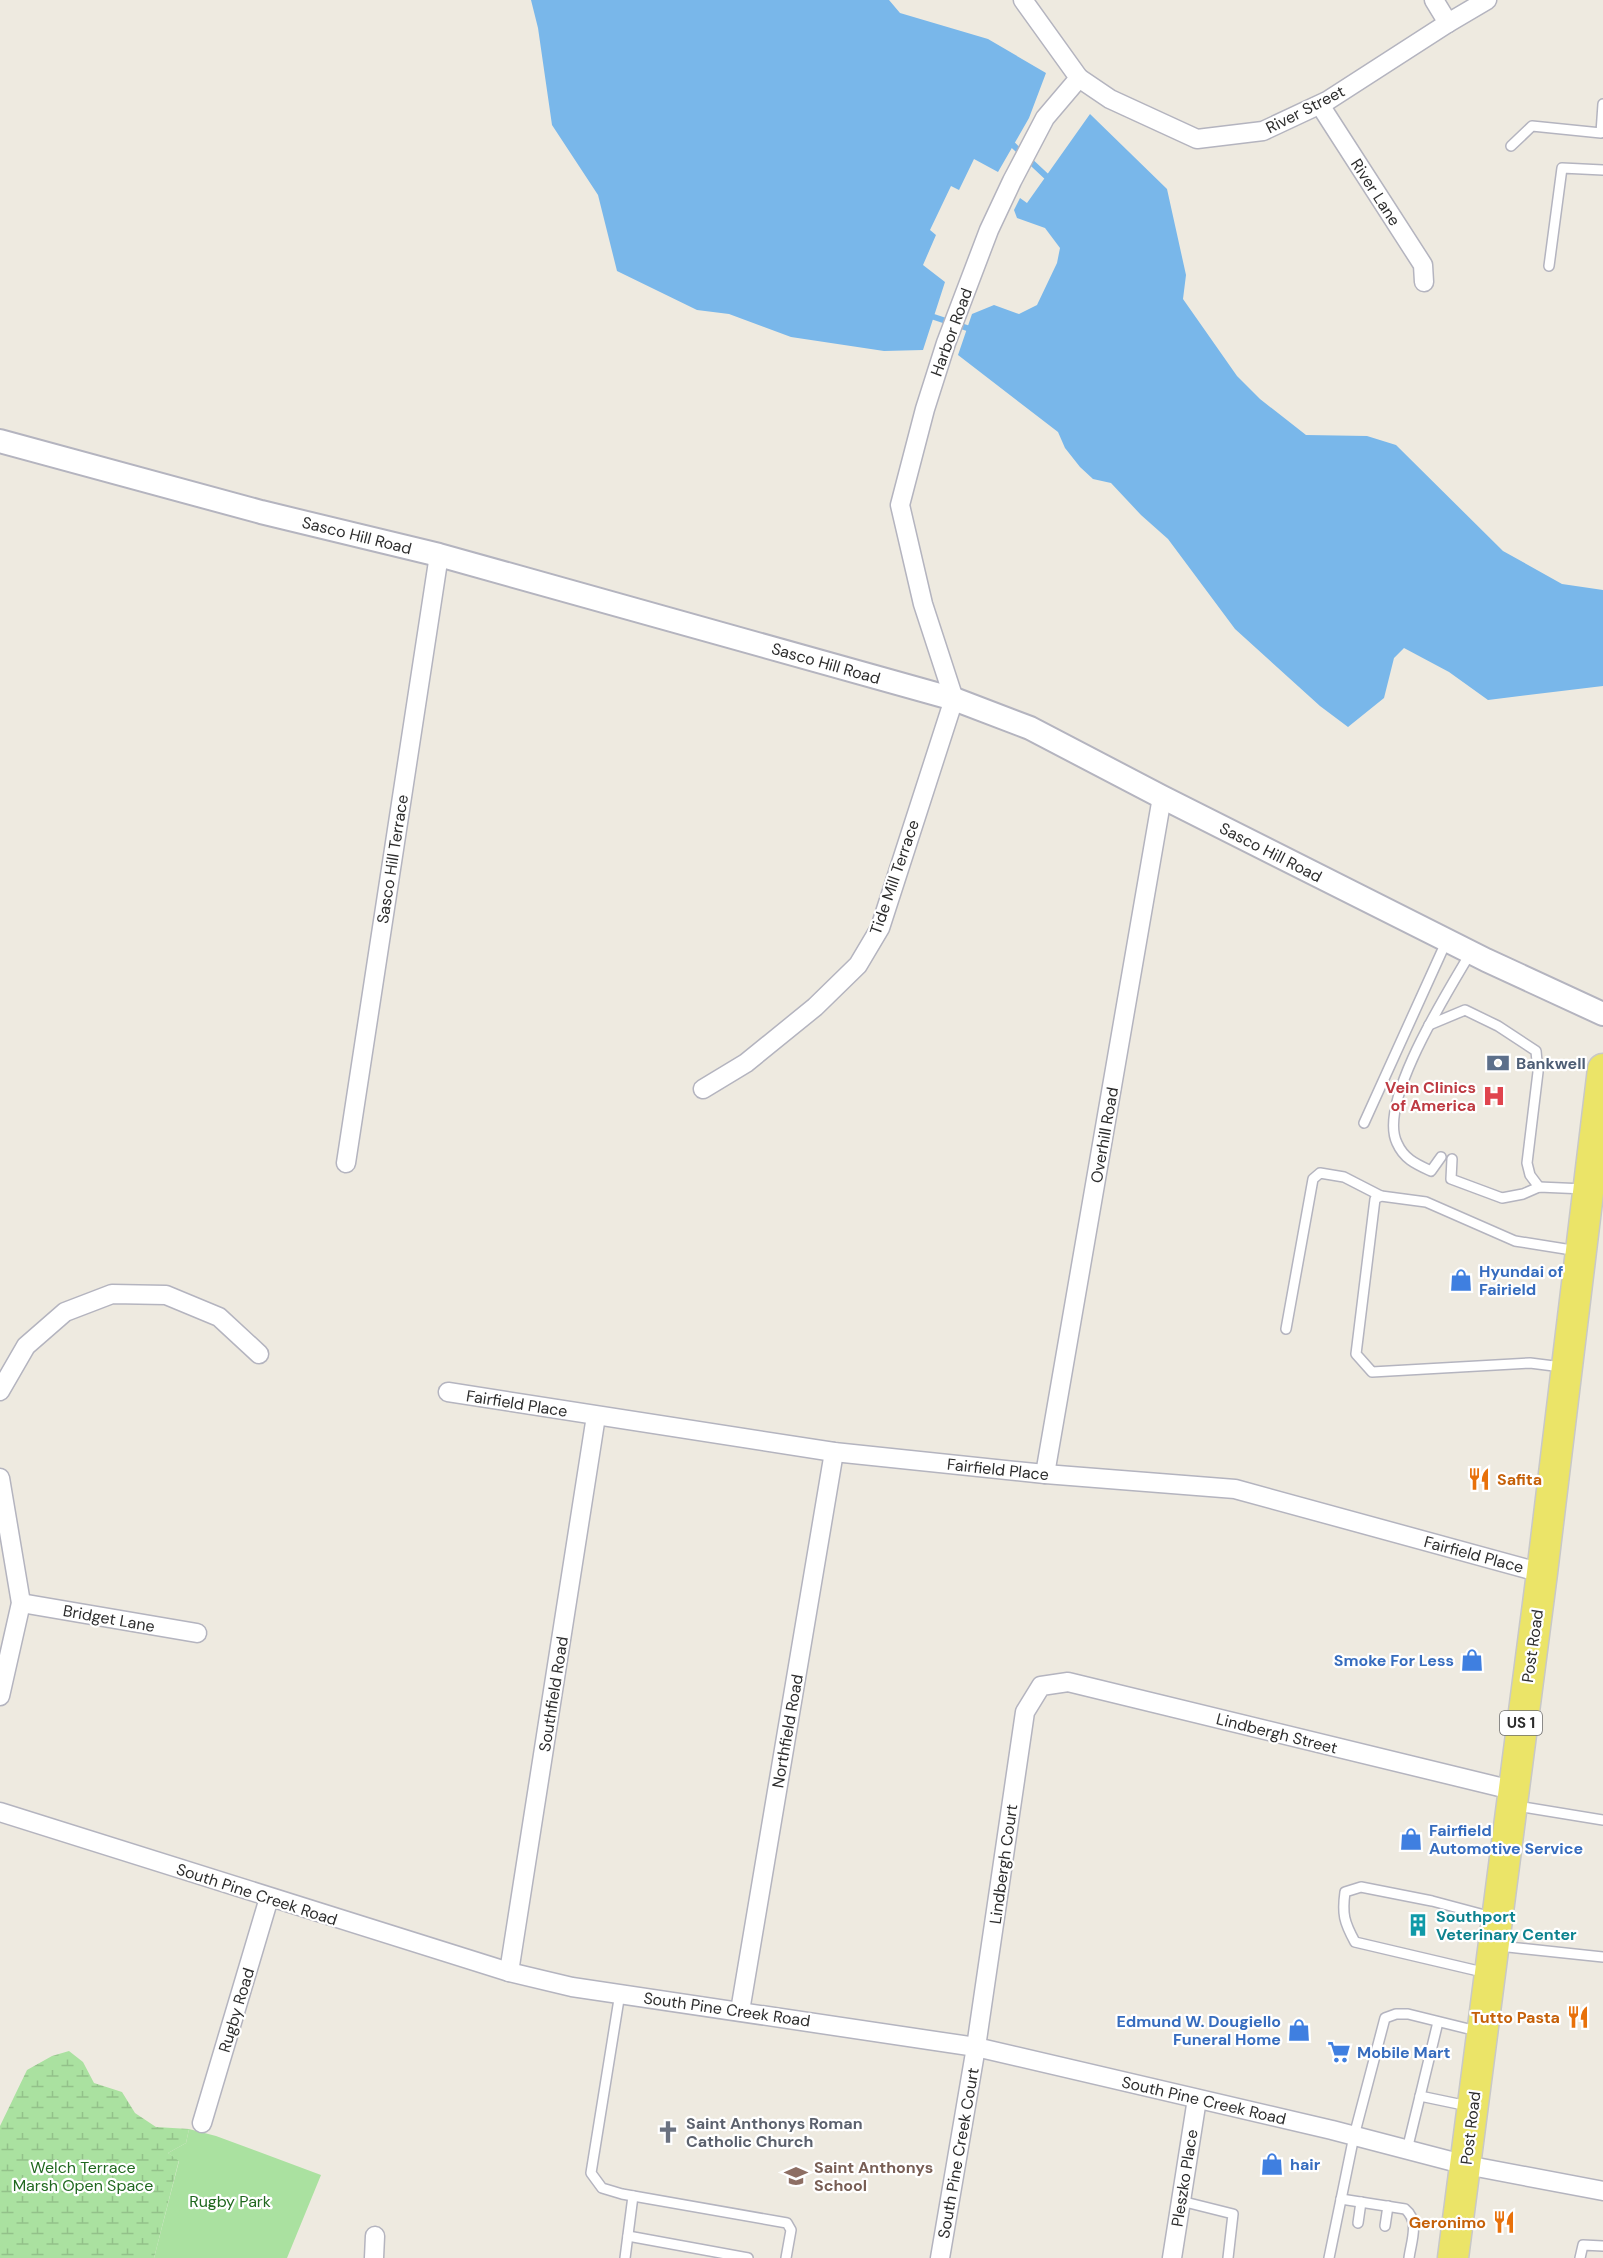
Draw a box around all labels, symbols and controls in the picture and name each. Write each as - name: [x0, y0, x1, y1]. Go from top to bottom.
- street label: River Street: [1262, 81, 1348, 138]
- street label: River Lane: [1346, 155, 1405, 230]
- street label: Harbor Road: [926, 285, 977, 379]
- street label: Sasco Hill Road: [300, 512, 414, 559]
- street label: Sasco Hill Road: [769, 638, 883, 689]
- street label: Sasco Hill Terrace: [372, 793, 413, 925]
- street label: Tide Mill Terrace: [865, 817, 924, 937]
- street label: Sasco Hill Road: [1216, 818, 1326, 887]
- bank icon: Bankwell: [1485, 1050, 1511, 1076]
- place label: Bankwell: [1516, 1053, 1586, 1074]
- place label: Vein Clinics of America: [1385, 1077, 1476, 1116]
- hospital icon: Vein Clinics of America: [1481, 1083, 1507, 1109]
- street label: Overhill Road: [1086, 1085, 1123, 1185]
- place label: Hyundai of Fairield: [1479, 1261, 1564, 1300]
- shop icon: Hyundai of Fairield: [1448, 1267, 1474, 1293]
- street label: Fairfield Place: [465, 1385, 569, 1422]
- street label: Fairfield Place: [946, 1454, 1050, 1485]
- restaurant icon: Safita: [1466, 1466, 1492, 1492]
- place label: Safita: [1497, 1469, 1542, 1490]
- street label: Fairfield Place: [1422, 1531, 1526, 1578]
- street label: Bridget Lane: [61, 1600, 156, 1637]
- street label: Post Road: [1517, 1608, 1548, 1684]
- street label: Southfield Road: [534, 1635, 573, 1753]
- shop icon: Smoke For Less: [1459, 1647, 1485, 1673]
- place label: Smoke For Less: [1334, 1650, 1454, 1671]
- street label: Northfield Road: [767, 1673, 808, 1790]
- street label: Lindbergh Street: [1214, 1708, 1340, 1759]
- road number: US 1: [1500, 1711, 1542, 1735]
- street label: Lindbergh Court: [985, 1803, 1022, 1925]
- place label: Fairfield Automotive Service: [1429, 1820, 1583, 1859]
- shop icon: Fairfield Automotive Service: [1398, 1826, 1424, 1852]
- street label: South Pine Creek Road: [174, 1859, 340, 1930]
- place label: Southport Veterinary Center: [1436, 1906, 1577, 1945]
- building icon: Southport Veterinary Center: [1405, 1912, 1431, 1938]
- street label: Rugby Road: [214, 1965, 259, 2055]
- street label: South Pine Creek Road: [642, 1987, 812, 2032]
- restaurant icon: Tutto Pasta: [1565, 2004, 1591, 2030]
- place label: Tutto Pasta: [1471, 2007, 1560, 2028]
- place label: Edmund W. Dougiello Funeral Home: [1116, 2011, 1281, 2050]
- shop icon: Edmund W. Dougiello Funeral Home: [1286, 2017, 1312, 2043]
- supermarket icon: Mobile Mart: [1326, 2039, 1352, 2065]
- place label: Mobile Mart: [1357, 2042, 1451, 2063]
- street label: South Pine Creek Court: [933, 2066, 984, 2240]
- street label: South Pine Creek Road: [1120, 2071, 1288, 2130]
- street label: Post Road: [1456, 2090, 1485, 2166]
- place label: Saint Anthonys Roman Catholic Church: [686, 2113, 863, 2152]
- church icon: Saint Anthonys Roman Catholic Church: [655, 2119, 681, 2145]
- street label: Pleszko Place: [1166, 2128, 1203, 2228]
- shop icon: hair: [1259, 2151, 1285, 2177]
- place label: hair: [1290, 2154, 1321, 2175]
- park label: Welch Terrace Marsh Open Space: [13, 2157, 153, 2196]
- place label: Saint Anthonys School: [814, 2157, 933, 2196]
- school or university icon: Saint Anthonys School: [783, 2163, 809, 2189]
- park label: Rugby Park: [189, 2191, 271, 2212]
- restaurant icon: Geronimo: [1491, 2209, 1517, 2235]
- place label: Geronimo: [1409, 2212, 1486, 2233]

